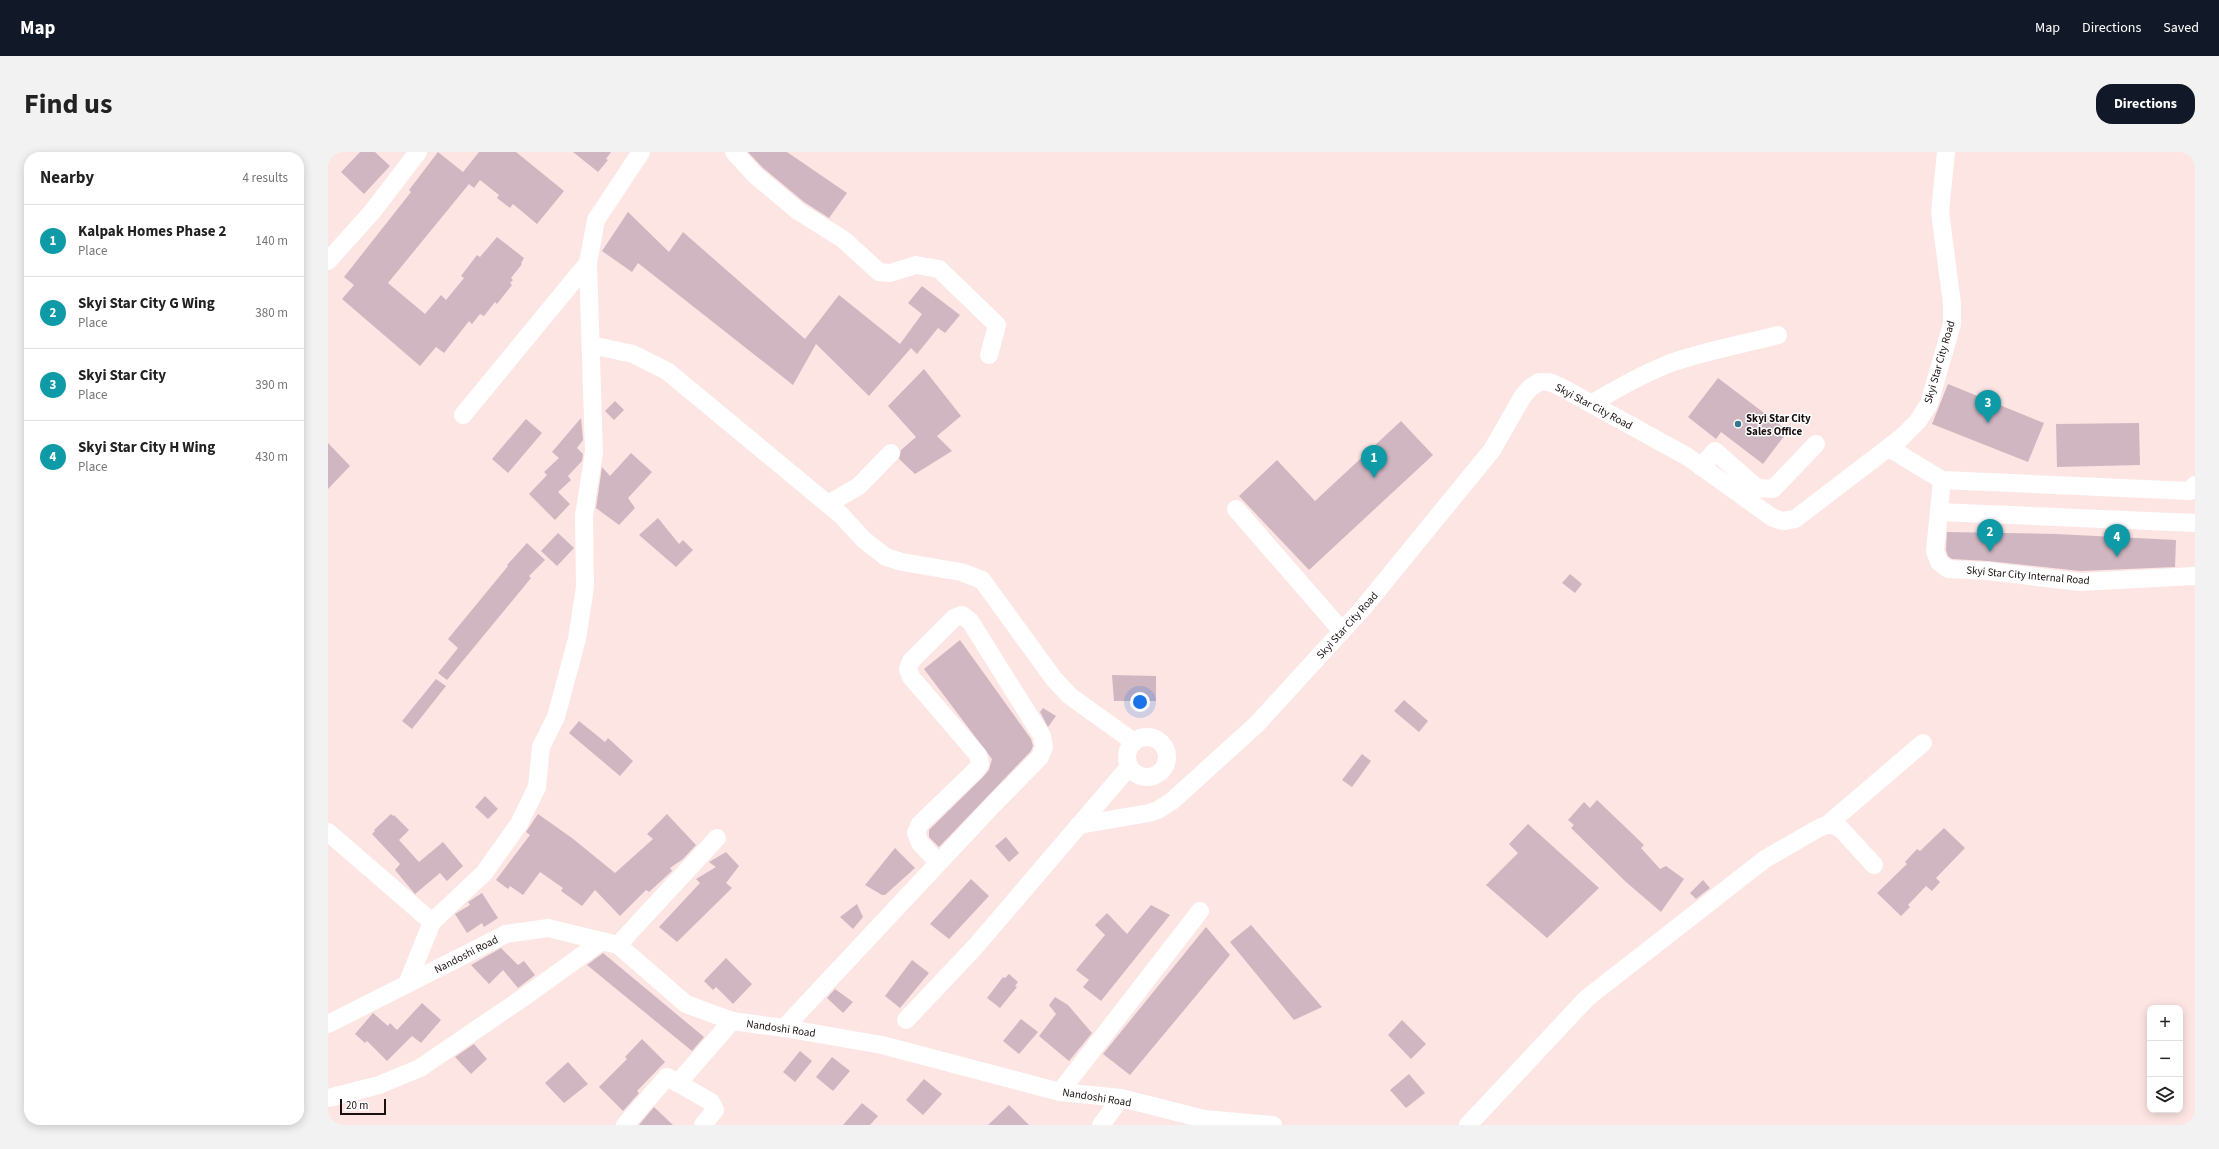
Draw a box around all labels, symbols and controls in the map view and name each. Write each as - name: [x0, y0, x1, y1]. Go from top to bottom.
- text: Map: [20, 15, 55, 42]
- text: Map: [2035, 18, 2060, 38]
- text: Directions: [2082, 18, 2141, 38]
- text: Saved: [2163, 18, 2199, 38]
- text: Find us: [24, 84, 112, 124]
- button: Directions: [2096, 84, 2195, 124]
- text: Nearby: [40, 166, 94, 190]
- text: 4 results: [243, 169, 288, 187]
- text: Kalpak Homes Phase 2: [78, 221, 226, 242]
- text: 1: [50, 232, 56, 250]
- text: 140 m: [255, 232, 288, 250]
- text: Place: [78, 242, 107, 260]
- text: Skyi Star City G Wing: [78, 293, 215, 314]
- text: 2: [50, 304, 56, 322]
- text: 380 m: [255, 304, 288, 322]
- text: Place: [78, 314, 107, 332]
- street label: Skyi Star City Road: [1920, 319, 1958, 405]
- text: Skyi Star City: [78, 365, 166, 386]
- text: 3: [50, 376, 56, 394]
- text: 390 m: [255, 376, 288, 394]
- street label: Skyi Star City Road: [1552, 380, 1635, 433]
- text: Place: [78, 386, 107, 404]
- pin: 3: [1975, 390, 2001, 423]
- place label: Skyi Star City Sales Office: [1746, 411, 1811, 439]
- marker: Skyi Star City Sales Office: [1733, 419, 1743, 429]
- text: Skyi Star City H Wing: [78, 437, 215, 458]
- pin: 1: [1361, 445, 1387, 478]
- text: 4: [50, 448, 56, 466]
- text: 430 m: [255, 448, 288, 466]
- text: Place: [78, 458, 107, 476]
- pin: 2: [1977, 519, 2003, 552]
- pin: 4: [2104, 524, 2130, 557]
- street label: Skyi Star City Internal Road: [1966, 563, 2090, 588]
- street label: Skyi Star City Road: [1313, 588, 1382, 662]
- your location: [1130, 692, 1150, 712]
- street label: Nandoshi Road: [432, 932, 501, 977]
- map controls: [2147, 1005, 2183, 1113]
- button: +: [2147, 1005, 2183, 1041]
- street label: Nandoshi Road: [745, 1016, 817, 1041]
- button: −: [2147, 1041, 2183, 1077]
- button: layers: [2147, 1077, 2183, 1113]
- street label: Nandoshi Road: [1061, 1085, 1133, 1110]
- scale bar: [340, 1097, 386, 1116]
- text: 20 m: [346, 1098, 368, 1113]

